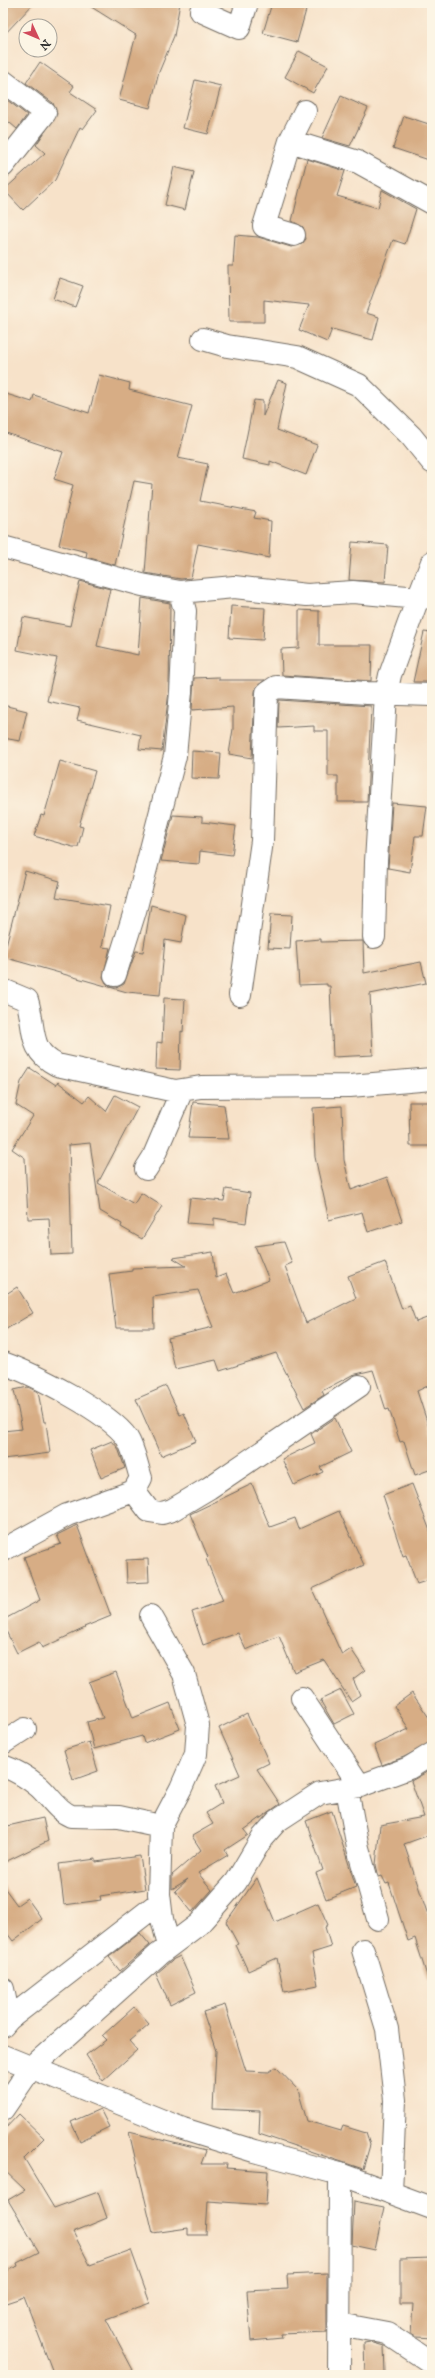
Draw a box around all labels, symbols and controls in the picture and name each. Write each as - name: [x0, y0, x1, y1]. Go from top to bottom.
- north arrow: [18, 18, 58, 58]
- text: N: [36, 35, 54, 53]

